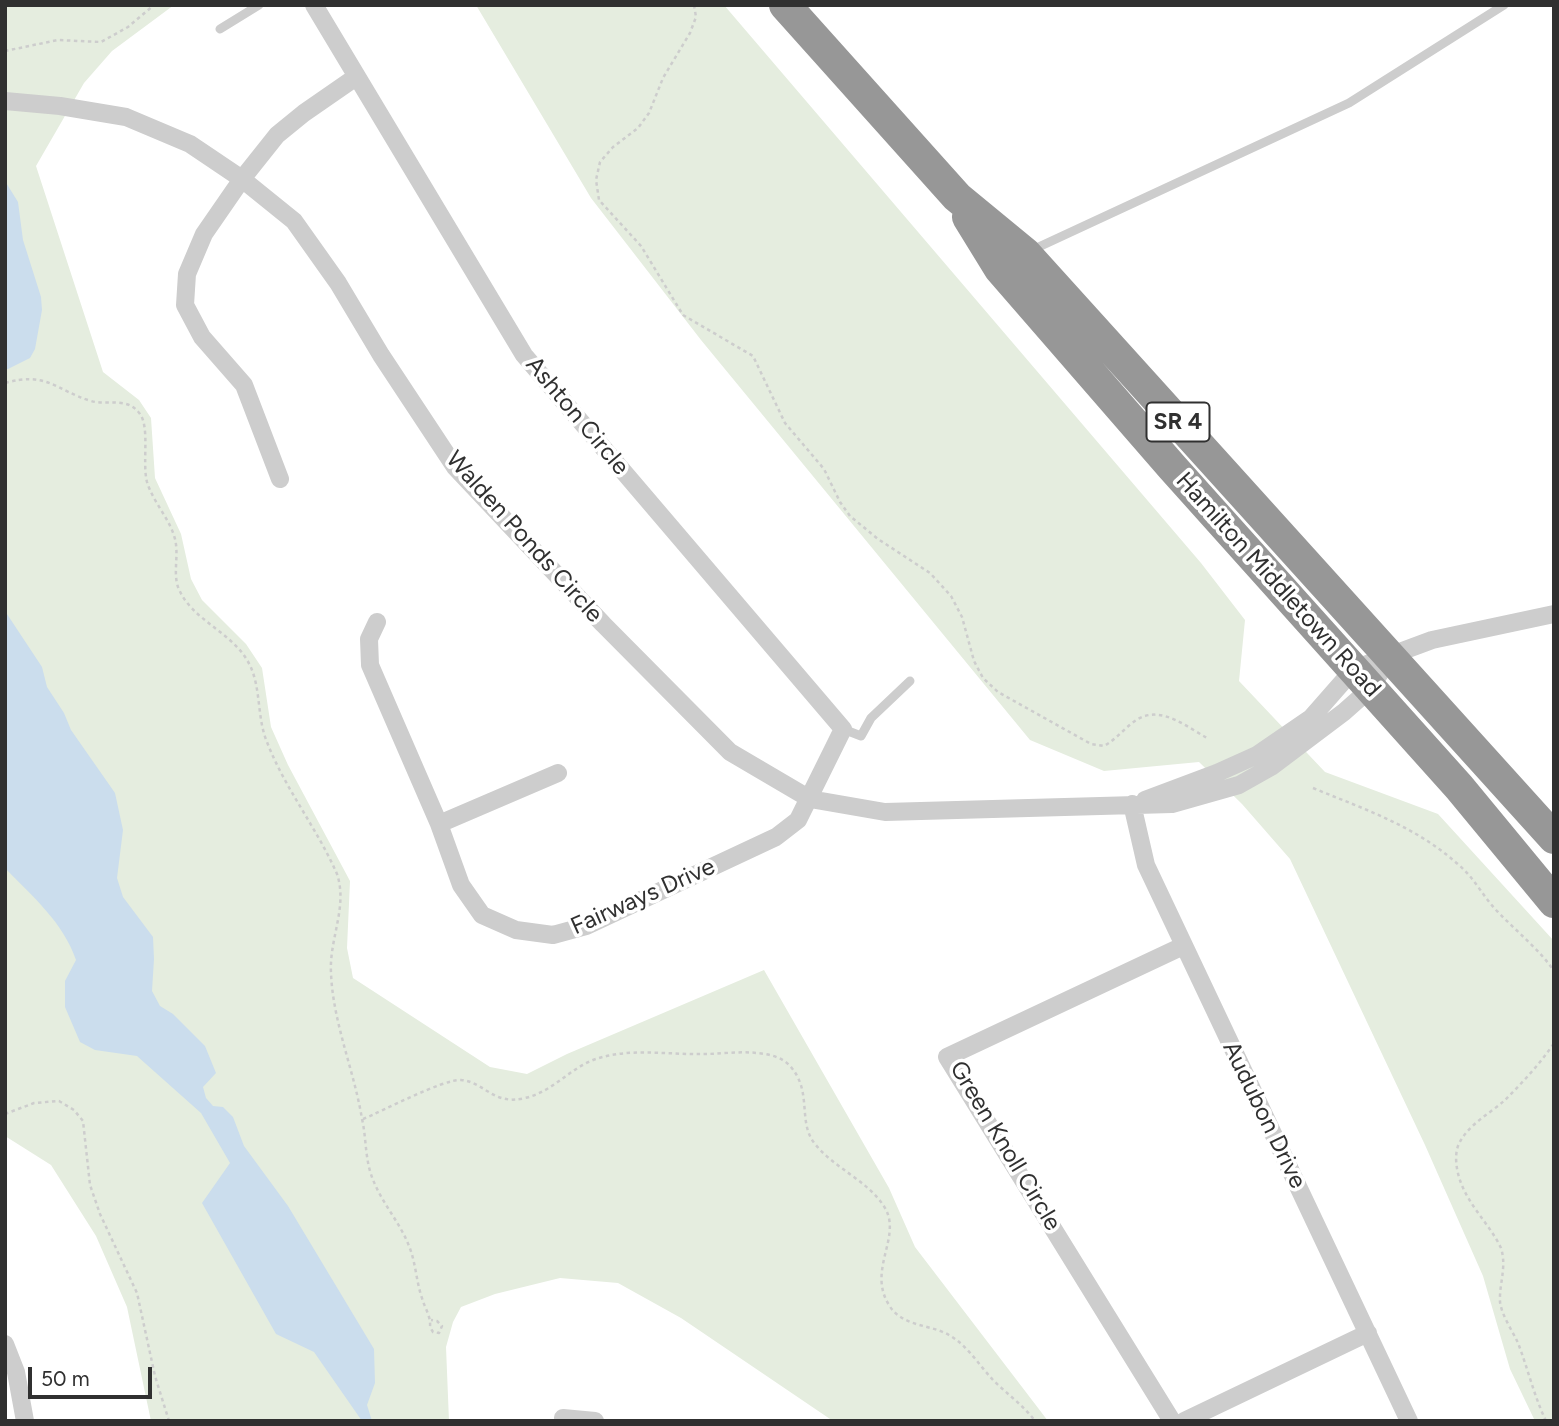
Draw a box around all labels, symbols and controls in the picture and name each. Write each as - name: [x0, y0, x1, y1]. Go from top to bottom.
- street label: Ashton Circle: [519, 351, 635, 481]
- road number: SR 4: [1146, 402, 1210, 442]
- street label: Walden Ponds Circle: [440, 445, 608, 629]
- street label: Hamilton Middletown Road: [1170, 467, 1386, 703]
- street label: Fairways Drive: [567, 852, 719, 942]
- street label: Audubon Drive: [1216, 1037, 1312, 1193]
- street label: Green Knoll Circle: [943, 1056, 1067, 1236]
- scale bar: [32, 1352, 156, 1396]
- text: 50 m: [41, 1366, 90, 1391]

